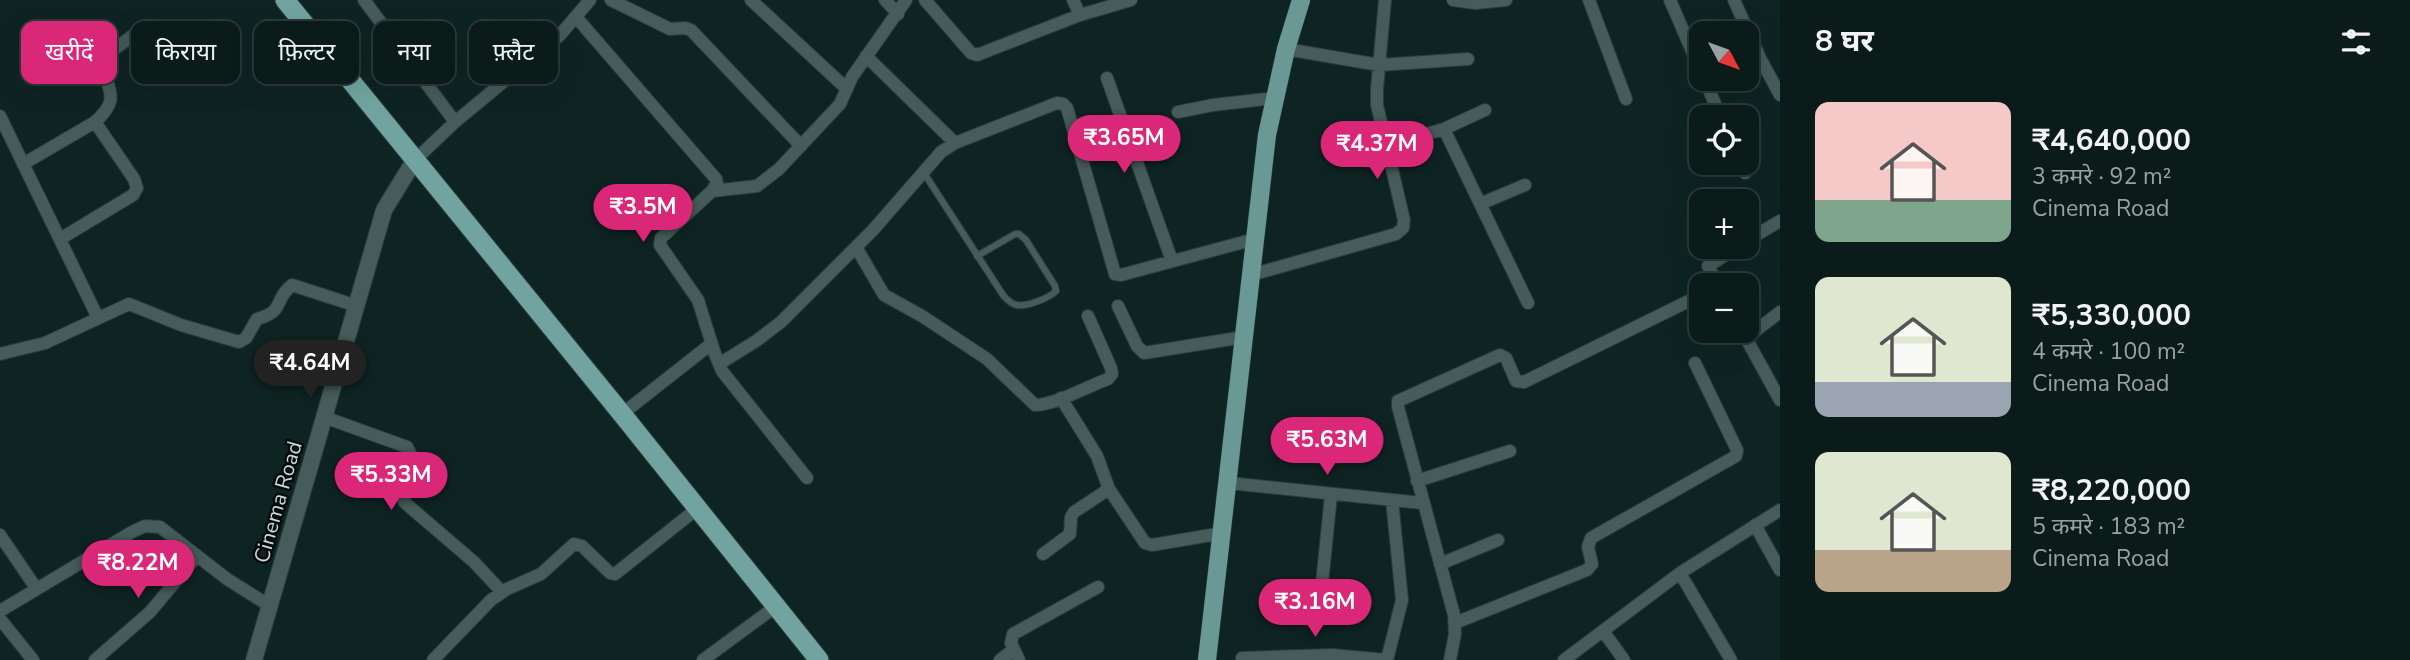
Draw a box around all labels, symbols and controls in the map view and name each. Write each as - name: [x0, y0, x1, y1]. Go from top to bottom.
- chip: खरीदें: [21, 21, 117, 84]
- chip: किराया: [131, 21, 240, 84]
- chip: फ़िल्टर: [254, 21, 359, 84]
- chip: नया: [373, 21, 455, 84]
- chip: फ़्लैट: [469, 21, 558, 84]
- north arrow: [1689, 21, 1759, 91]
- map controls: [1689, 21, 1759, 343]
- text: 8 घर: [1815, 21, 1874, 62]
- icon: filters: [2337, 23, 2375, 61]
- button: locate: [1689, 105, 1759, 175]
- pin: ₹3.65M: [1067, 116, 1181, 175]
- text: ₹4,640,000: [2032, 120, 2191, 161]
- text: ₹3.65M: [1084, 122, 1164, 153]
- pin: ₹4.37M: [1320, 122, 1434, 181]
- text: ₹4.37M: [1337, 128, 1417, 159]
- icon: home: [1871, 130, 1955, 214]
- text: 3 कमरे · 92 m²: [2032, 161, 2172, 192]
- pin: ₹3.5M: [594, 184, 692, 244]
- button: +: [1689, 189, 1759, 259]
- text: ₹3.5M: [609, 191, 677, 222]
- text: Cinema Road: [2032, 193, 2169, 224]
- button: −: [1689, 273, 1759, 343]
- text: ₹5,330,000: [2032, 295, 2191, 336]
- icon: home: [1871, 305, 1955, 389]
- text: 4 कमरे · 100 m²: [2032, 336, 2185, 367]
- pin: ₹4.64M: [253, 340, 367, 400]
- text: ₹4.64M: [270, 347, 350, 378]
- text: Cinema Road: [2032, 368, 2169, 399]
- pin: ₹5.63M: [1270, 418, 1384, 477]
- text: ₹5.63M: [1287, 424, 1367, 455]
- street label: Cinema Road: [247, 438, 309, 566]
- pin: ₹5.33M: [334, 452, 448, 512]
- text: ₹5.33M: [351, 459, 431, 490]
- text: ₹8,220,000: [2032, 470, 2191, 511]
- icon: home: [1871, 480, 1955, 564]
- text: 5 कमरे · 183 m²: [2032, 511, 2185, 542]
- pin: ₹8.22M: [81, 540, 195, 600]
- text: Cinema Road: [2032, 543, 2169, 574]
- text: ₹8.22M: [98, 547, 178, 578]
- pin: ₹3.16M: [1258, 580, 1372, 639]
- text: ₹3.16M: [1275, 586, 1355, 617]

